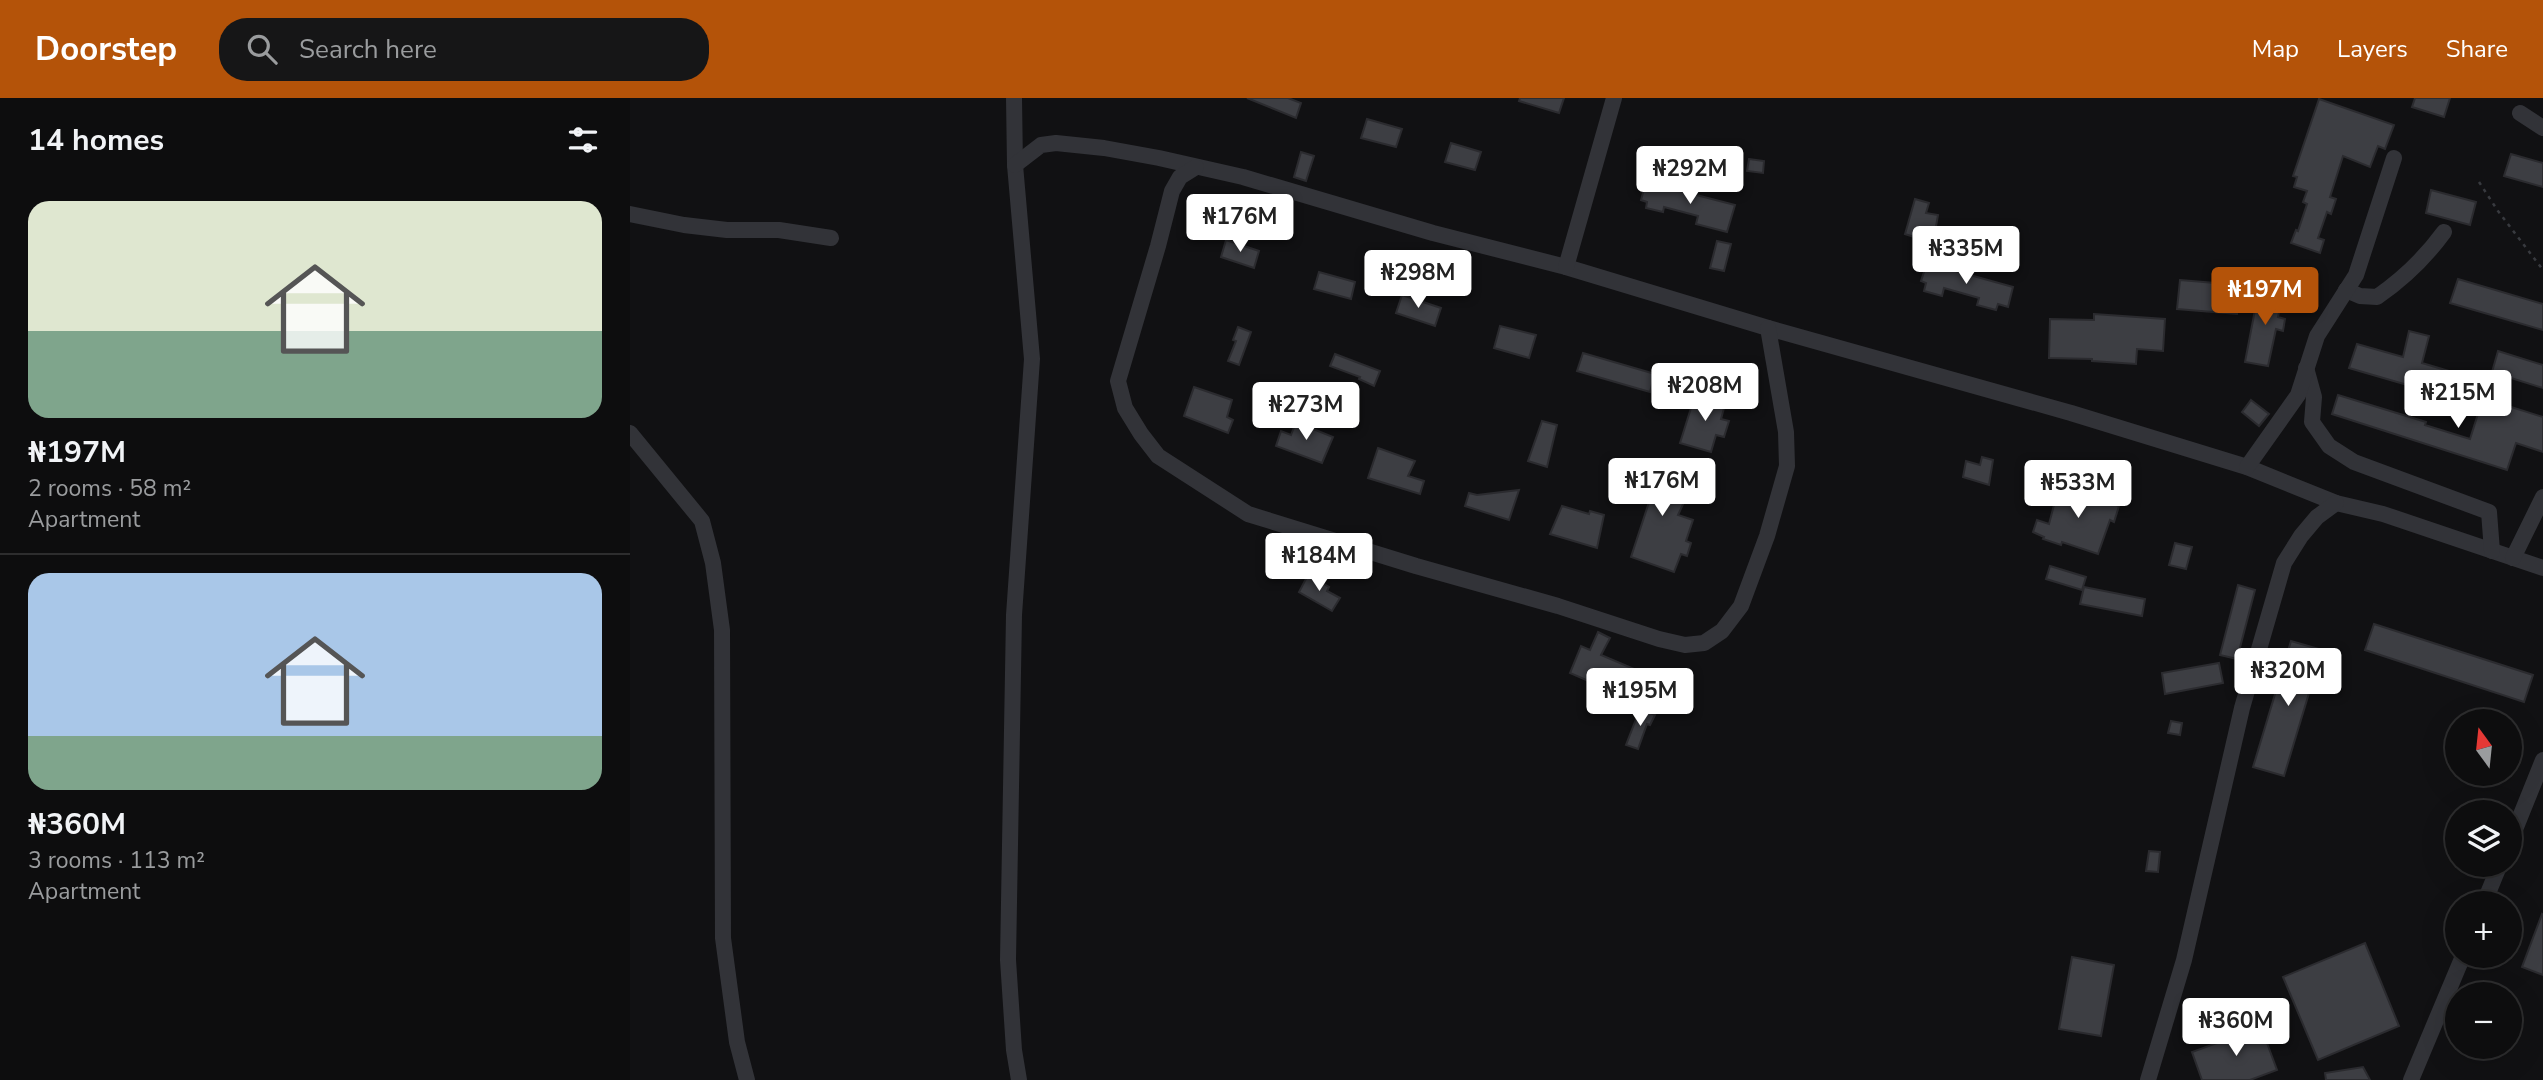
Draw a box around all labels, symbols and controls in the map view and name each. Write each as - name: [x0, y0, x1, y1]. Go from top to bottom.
- search box: [219, 18, 709, 81]
- text: Doorstep: [35, 27, 177, 72]
- icon: search: [243, 30, 281, 68]
- text: Search here: [299, 32, 437, 67]
- text: Map: [2252, 33, 2299, 65]
- text: Layers: [2337, 33, 2408, 65]
- text: Share: [2446, 33, 2508, 65]
- text: 14 homes: [28, 120, 164, 161]
- icon: filters: [564, 121, 602, 159]
- pin: ₦292M: [1641, 146, 1739, 206]
- text: ₦292M: [1652, 153, 1728, 184]
- pin: ₦176M: [1191, 194, 1289, 254]
- text: ₦176M: [1202, 201, 1278, 232]
- pin: ₦335M: [1917, 226, 2015, 286]
- text: ₦335M: [1928, 233, 2004, 264]
- icon: home: [252, 246, 378, 372]
- pin: ₦298M: [1369, 250, 1467, 310]
- text: ₦298M: [1380, 257, 1456, 288]
- pin: ₦197M: [2216, 268, 2314, 327]
- text: ₦197M: [2227, 274, 2303, 305]
- pin: ₦208M: [1656, 364, 1754, 423]
- text: ₦208M: [1667, 370, 1743, 401]
- pin: ₦215M: [2409, 370, 2507, 430]
- text: ₦215M: [2420, 377, 2496, 408]
- pin: ₦273M: [1257, 382, 1355, 442]
- text: ₦273M: [1268, 389, 1344, 420]
- text: ₦197M: [28, 432, 126, 473]
- pin: ₦176M: [1613, 458, 1711, 518]
- pin: ₦533M: [2029, 460, 2127, 520]
- text: ₦176M: [1624, 465, 1700, 496]
- text: ₦533M: [2040, 467, 2116, 498]
- text: 2 rooms · 58 m²: [28, 473, 191, 504]
- text: Apartment: [28, 504, 140, 535]
- pin: ₦184M: [1270, 533, 1368, 593]
- text: ₦184M: [1281, 540, 1357, 571]
- icon: home: [252, 618, 378, 744]
- pin: ₦320M: [2239, 648, 2337, 708]
- text: ₦320M: [2250, 655, 2326, 686]
- pin: ₦195M: [1591, 668, 1689, 728]
- text: ₦195M: [1602, 675, 1678, 706]
- north arrow: [2445, 709, 2522, 786]
- map controls: [2445, 709, 2522, 1059]
- button: layers: [2445, 800, 2522, 877]
- text: ₦360M: [28, 804, 126, 845]
- text: 3 rooms · 113 m²: [28, 845, 205, 876]
- text: Apartment: [28, 876, 140, 907]
- button: +: [2445, 891, 2522, 968]
- button: −: [2445, 982, 2522, 1059]
- pin: ₦360M: [2187, 998, 2285, 1058]
- text: ₦360M: [2198, 1005, 2274, 1036]

